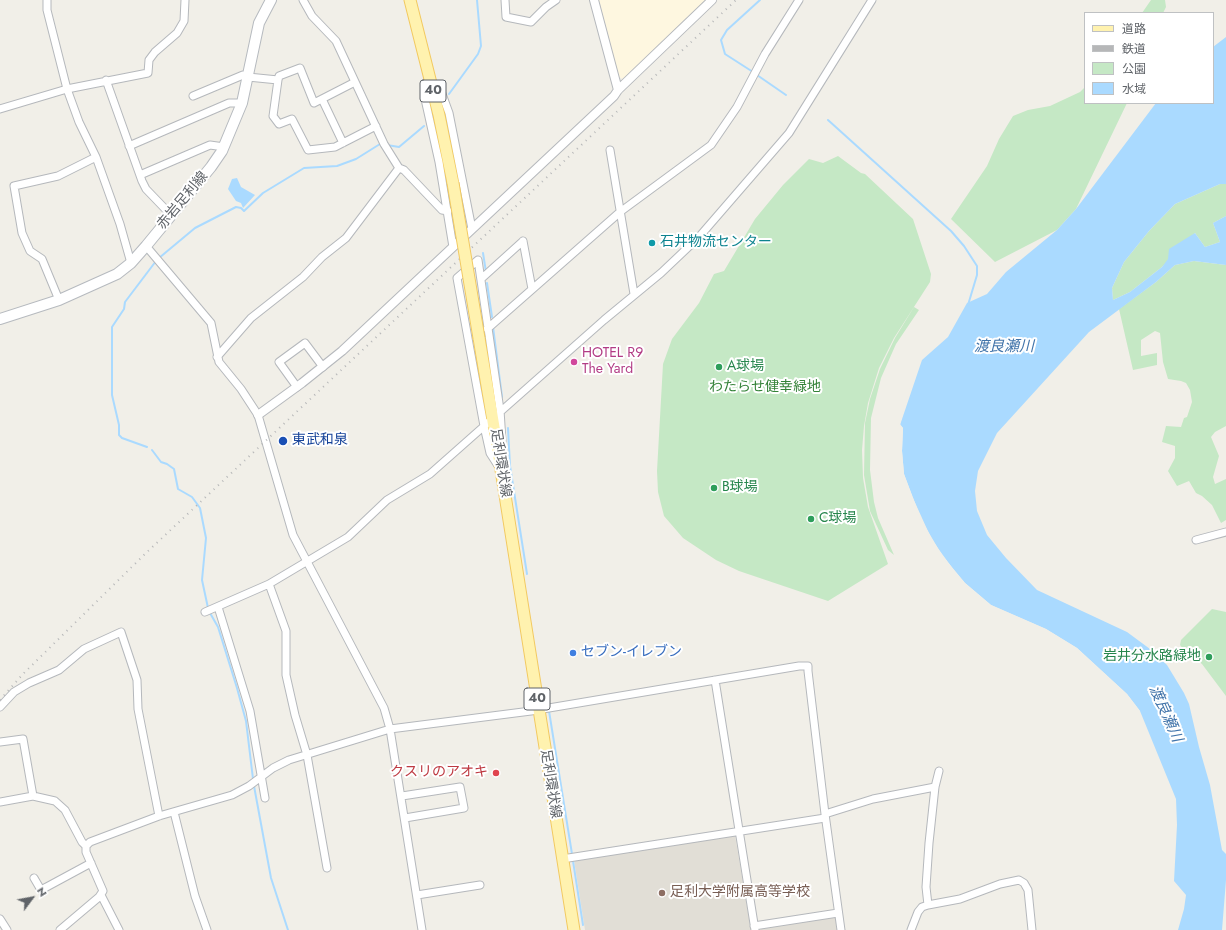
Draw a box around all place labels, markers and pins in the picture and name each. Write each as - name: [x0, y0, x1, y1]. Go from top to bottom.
- place label: 石井物流センター: [660, 235, 772, 251]
- marker: 石井物流センター: [647, 238, 657, 248]
- place label: HOTEL R9 The Yard: [582, 346, 643, 378]
- marker: HOTEL R9 The Yard: [569, 357, 579, 367]
- place label: A球場: [727, 359, 764, 375]
- marker: A球場: [714, 362, 724, 372]
- place label: 東武和泉: [292, 433, 348, 449]
- marker: 東武和泉: [277, 435, 289, 447]
- place label: B球場: [722, 480, 758, 496]
- marker: B球場: [709, 483, 719, 493]
- place label: C球場: [819, 511, 857, 527]
- marker: C球場: [806, 514, 816, 524]
- place label: セブン-イレブン: [581, 645, 682, 661]
- marker: セブン-イレブン: [568, 648, 578, 658]
- place label: 岩井分水路緑地: [1103, 649, 1201, 665]
- marker: 岩井分水路緑地: [1204, 652, 1214, 662]
- place label: クスリのアオキ: [390, 765, 488, 781]
- marker: クスリのアオキ: [491, 768, 501, 778]
- place label: 足利大学附属高等学校: [670, 885, 810, 901]
- marker: 足利大学附属高等学校: [657, 888, 667, 898]

